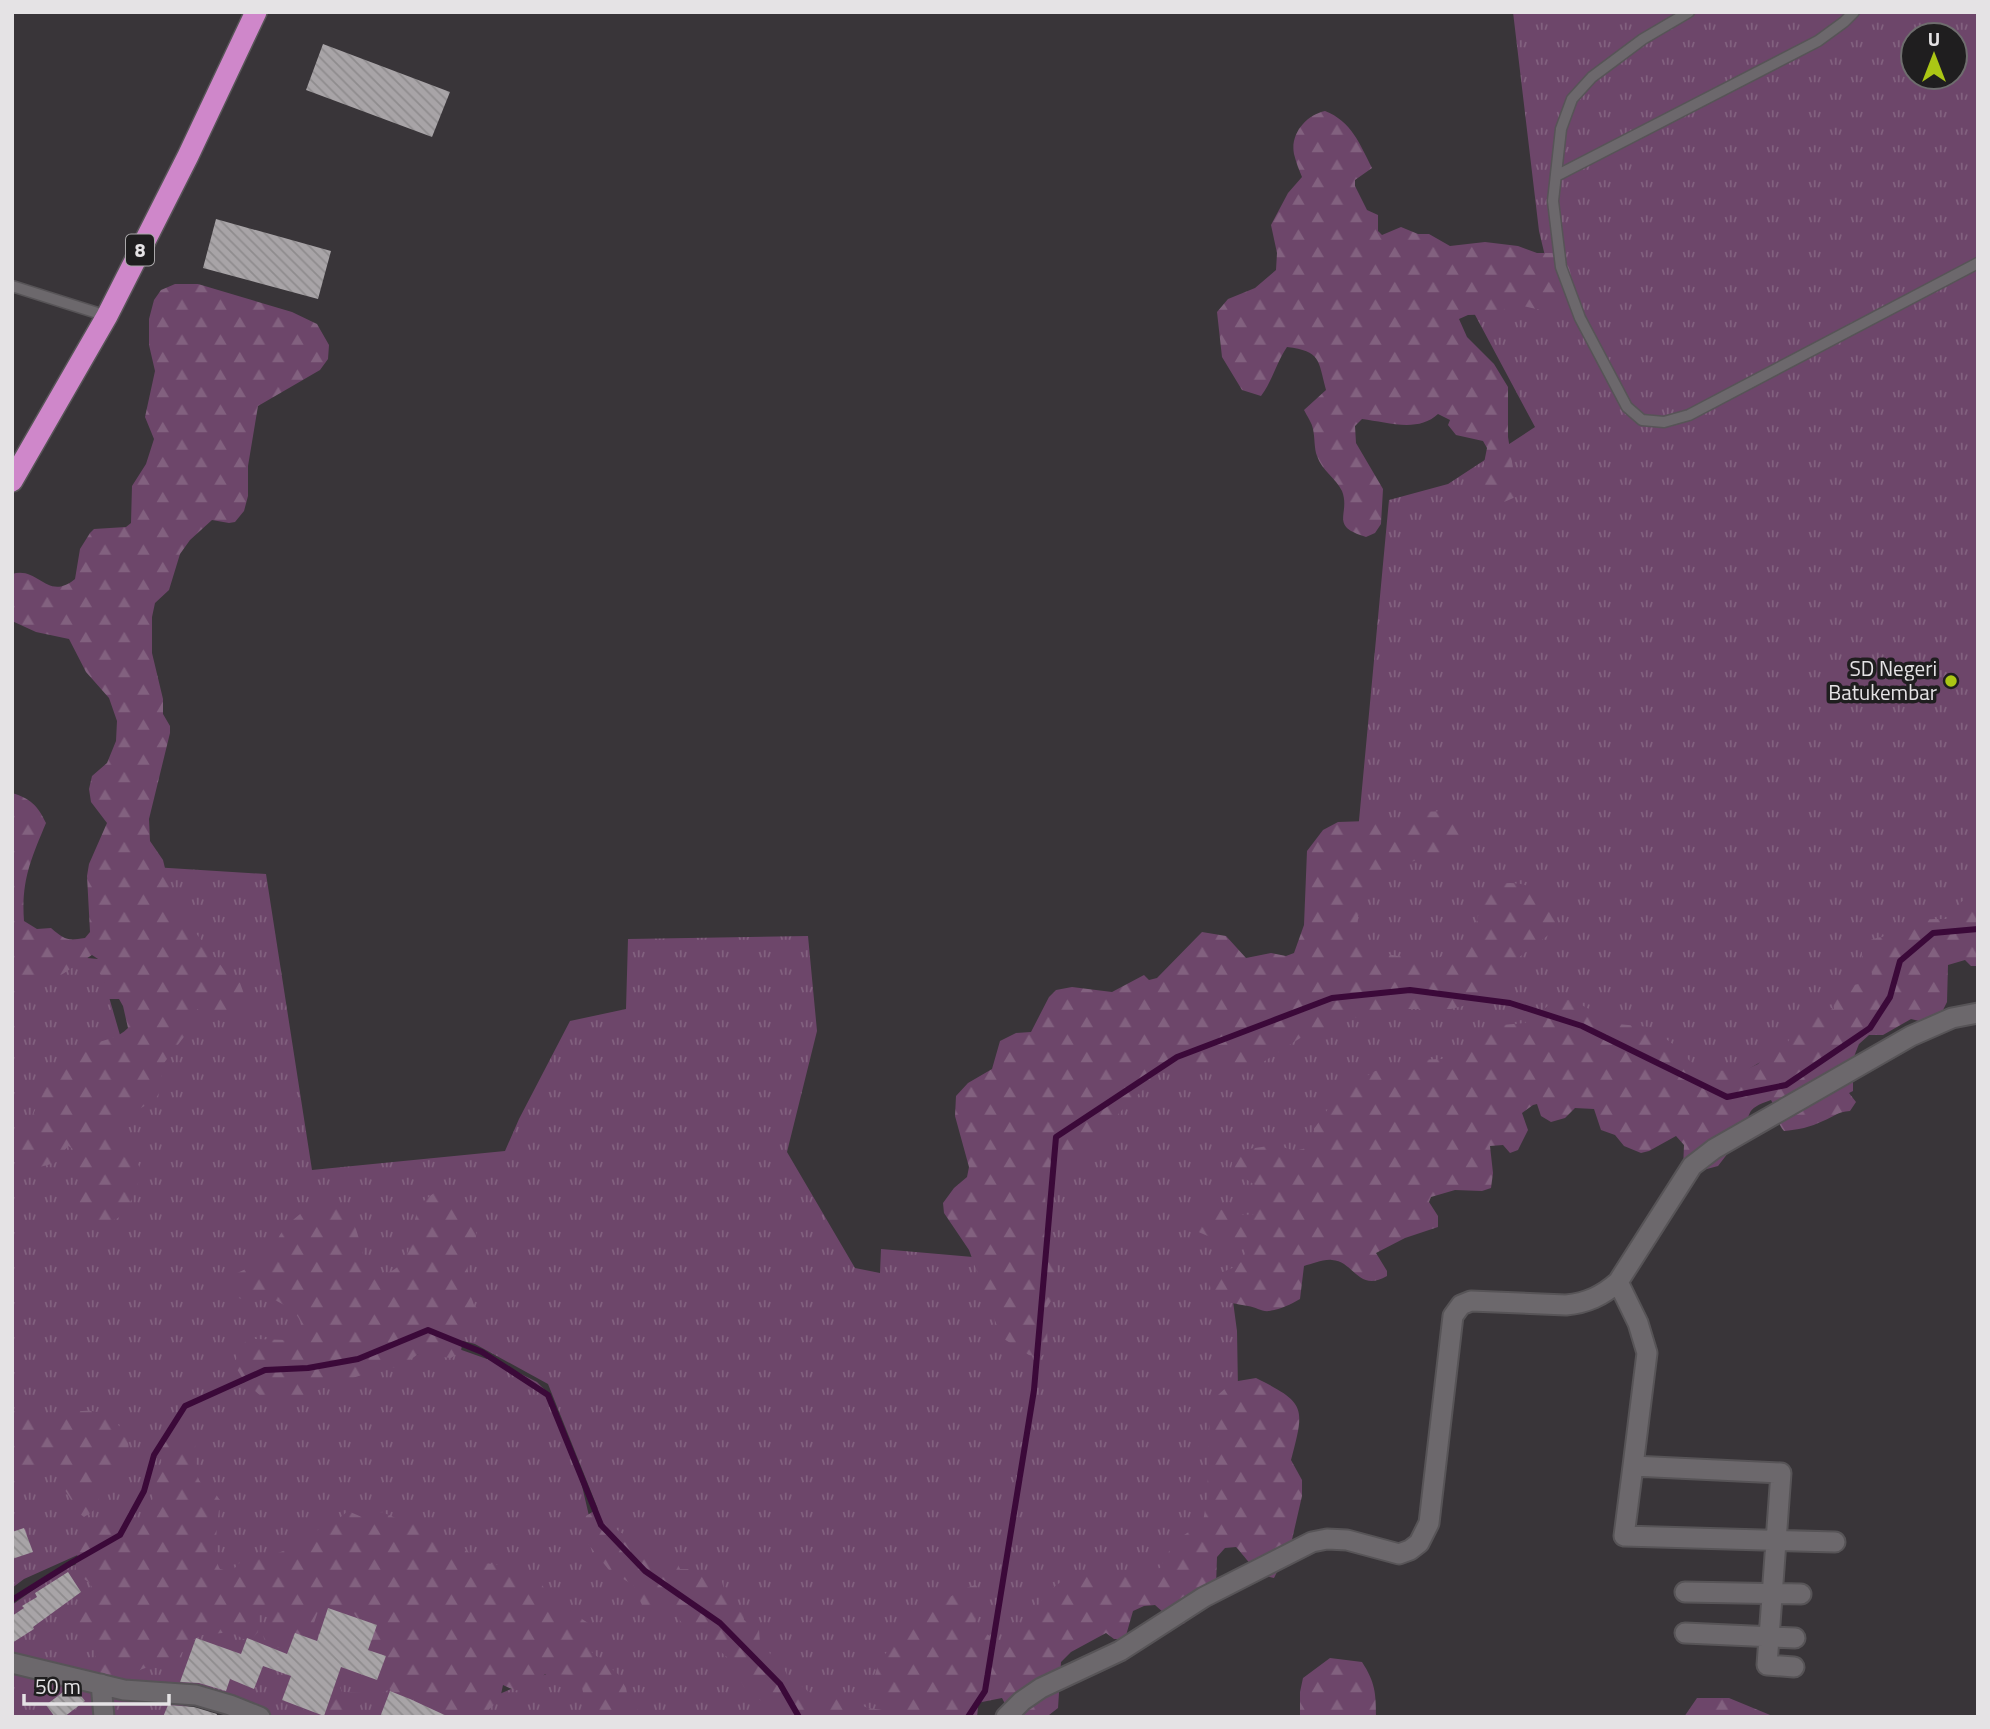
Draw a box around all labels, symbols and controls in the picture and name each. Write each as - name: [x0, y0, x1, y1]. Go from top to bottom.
- north arrow: [1899, 21, 1969, 91]
- text: U: [1928, 24, 1940, 53]
- road number: 8: [126, 234, 154, 266]
- place label: SD Negeri Batukembar: [1828, 652, 1937, 708]
- marker: SD Negeri Batukembar: [1943, 673, 1959, 689]
- scale bar: [24, 1662, 170, 1706]
- text: 50 m: [35, 1670, 81, 1702]

